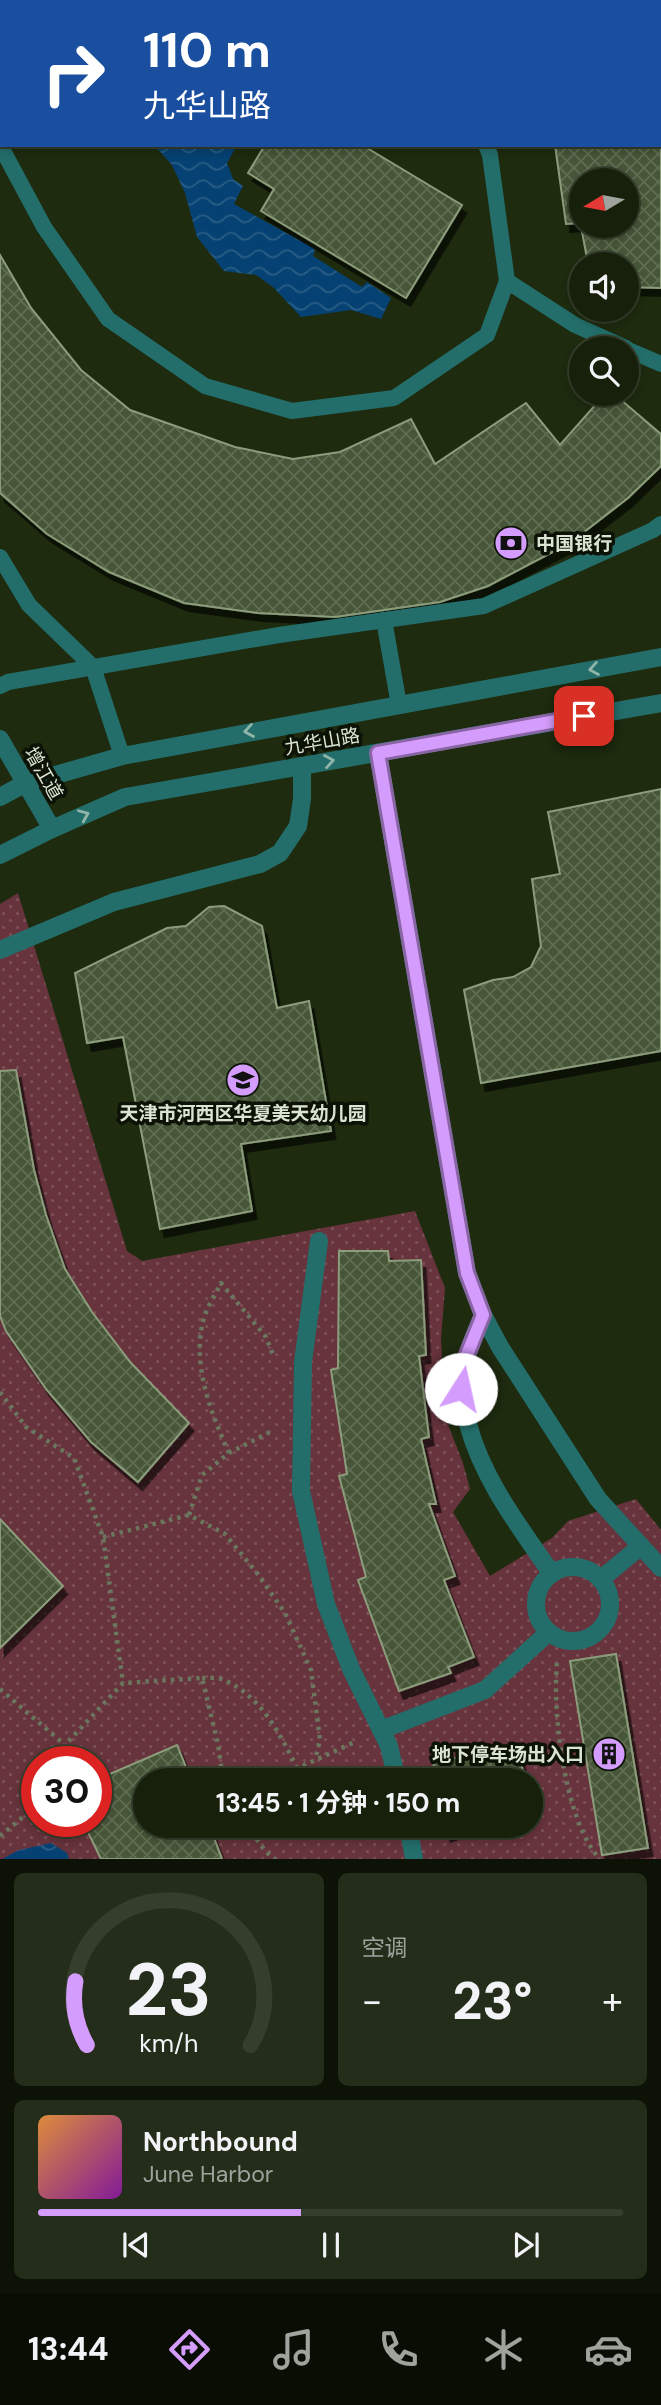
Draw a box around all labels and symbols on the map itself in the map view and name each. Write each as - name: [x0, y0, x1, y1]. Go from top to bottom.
- north arrow: [569, 168, 639, 238]
- bank icon: 中国银行: [492, 524, 530, 562]
- place label: 中国银行: [536, 531, 612, 556]
- one-way arrow: [588, 661, 600, 676]
- pin: [554, 686, 614, 746]
- one-way arrow: [243, 723, 255, 738]
- street label: 九华山路: [282, 723, 362, 760]
- street label: 增江道: [18, 742, 69, 804]
- one-way arrow: [323, 755, 335, 770]
- one-way arrow: [77, 809, 89, 823]
- school or university icon: 天津市河西区华夏美天幼儿园: [224, 1061, 262, 1099]
- place label: 天津市河西区华夏美天幼儿园: [119, 1101, 367, 1126]
- position arrow: [424, 1352, 498, 1426]
- building icon: 地下停车场出入口: [590, 1735, 628, 1773]
- place label: 地下停车场出入口: [432, 1742, 584, 1767]
- speed limit sign: 30: [21, 1746, 112, 1837]

